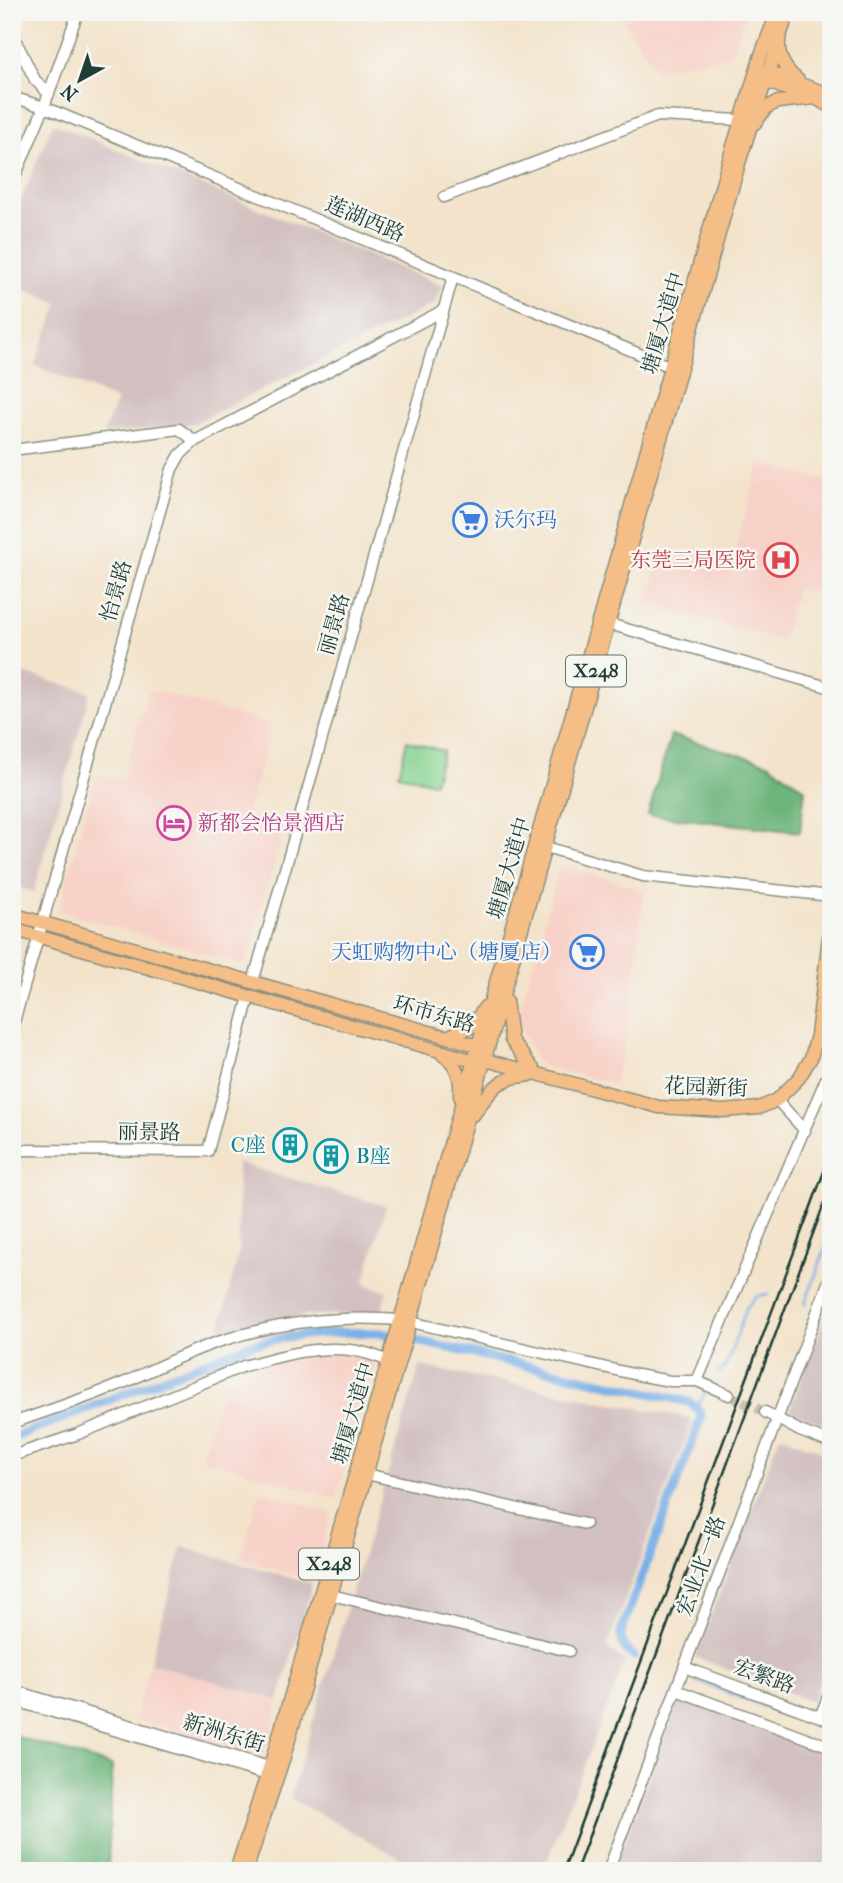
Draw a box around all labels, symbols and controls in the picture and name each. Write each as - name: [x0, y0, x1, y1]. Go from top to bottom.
- north arrow: [46, 46, 116, 116]
- text: N: [57, 79, 82, 105]
- street label: 莲湖西路: [322, 192, 408, 246]
- street label: 塘厦大道中: [637, 269, 689, 377]
- supermarket icon: 沃尔玛: [451, 501, 489, 539]
- place label: 沃尔玛: [494, 508, 557, 532]
- hospital icon: 东莞三局医院: [762, 541, 800, 579]
- place label: 东莞三局医院: [630, 548, 756, 572]
- street label: 怡景路: [96, 557, 136, 625]
- street label: 丽景路: [314, 590, 354, 658]
- road number: X248: [566, 656, 626, 686]
- hotel icon: 新都会怡景酒店: [155, 804, 193, 842]
- place label: 新都会怡景酒店: [198, 811, 345, 835]
- street label: 塘厦大道中: [483, 814, 535, 922]
- supermarket icon: 天虹购物中心（塘厦店）: [568, 933, 606, 971]
- place label: 天虹购物中心（塘厦店）: [331, 940, 562, 964]
- street label: 环市东路: [390, 991, 478, 1037]
- street label: 花园新街: [664, 1074, 748, 1100]
- street label: 丽景路: [117, 1119, 181, 1145]
- building icon: C座: [271, 1126, 309, 1164]
- place label: C座: [231, 1133, 266, 1157]
- building icon: B座: [312, 1137, 350, 1175]
- place label: B座: [356, 1144, 391, 1168]
- street label: 塘厦大道中: [327, 1359, 379, 1467]
- street label: 宏业北一路: [672, 1513, 730, 1619]
- road number: X248: [299, 1548, 359, 1580]
- street label: 宏繁路: [730, 1654, 798, 1698]
- street label: 新洲东街: [180, 1709, 268, 1757]

